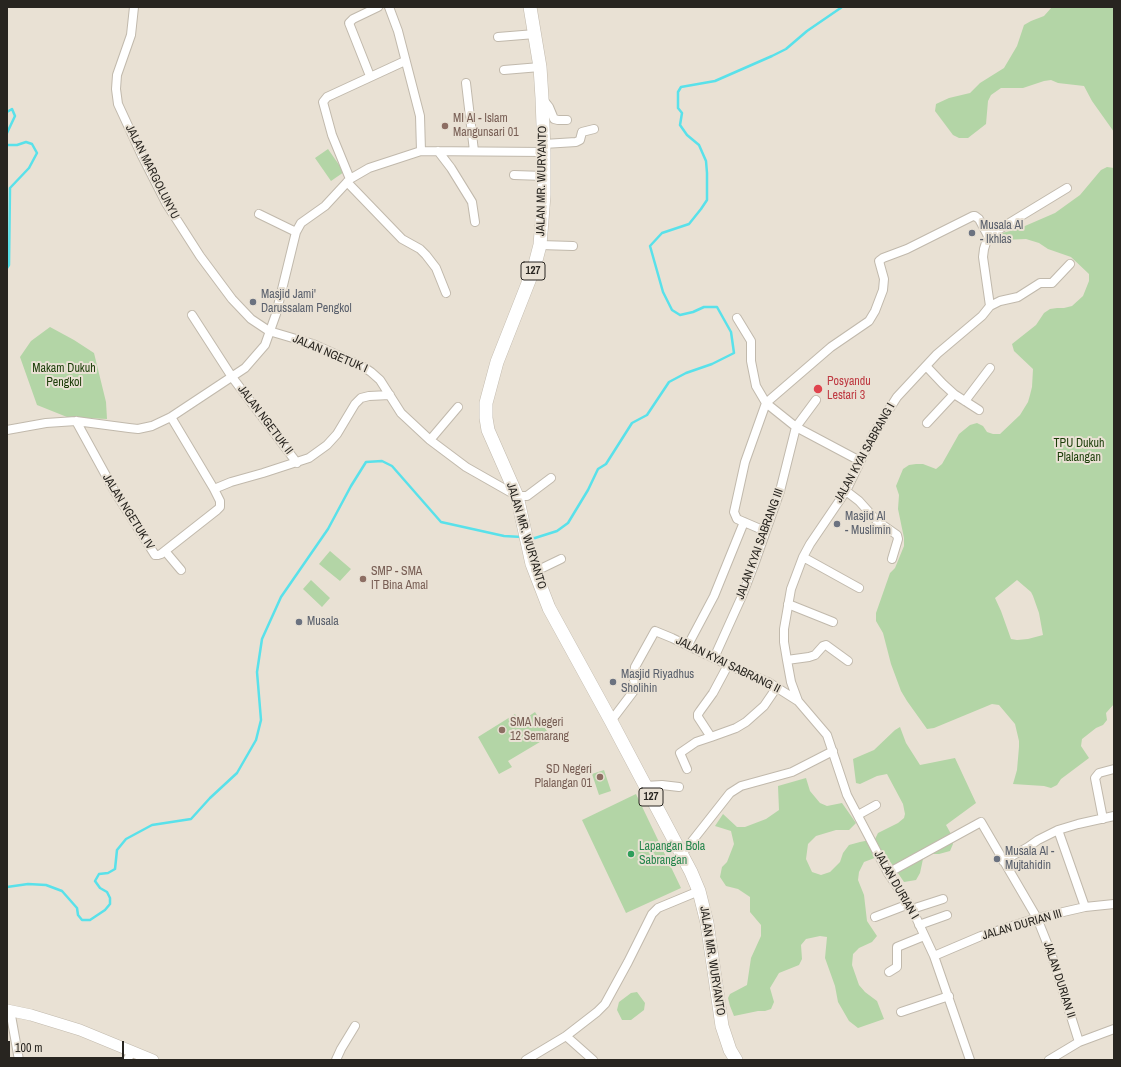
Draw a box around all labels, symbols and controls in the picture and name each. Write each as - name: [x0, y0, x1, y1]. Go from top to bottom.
- place label: MI Al - Islam Mangunsari 01: [453, 112, 519, 140]
- marker: MI Al - Islam Mangunsari 01: [440, 121, 450, 131]
- street label: JALAN MARGOLUNYU: [122, 122, 182, 222]
- street label: JALAN MR. WURYANTO: [534, 126, 550, 236]
- place label: Musala Al - Ikhlas: [980, 219, 1023, 247]
- marker: Musala Al - Ikhlas: [967, 228, 977, 238]
- road number: 127: [521, 262, 545, 280]
- place label: Masjid Jami' Darussalam Pengkol: [261, 288, 352, 316]
- marker: Masjid Jami' Darussalam Pengkol: [248, 297, 258, 307]
- street label: JALAN NGETUK I: [290, 332, 370, 376]
- park label: Makam Dukuh Pengkol: [32, 362, 96, 390]
- place label: Posyandu Lestari 3: [827, 375, 871, 403]
- street label: JALAN NGETUK II: [234, 383, 296, 457]
- marker: Posyandu Lestari 3: [812, 383, 824, 395]
- street label: JALAN KYAI SABRANG I: [832, 401, 898, 505]
- park label: TPU Dukuh Plalangan: [1054, 437, 1104, 465]
- street label: JALAN NGETUK IV: [99, 472, 157, 552]
- street label: JALAN MR. WURYANTO: [503, 481, 549, 591]
- street label: JALAN KYAI SABRANG III: [733, 487, 787, 601]
- place label: Masjid Al - Muslimin: [845, 510, 891, 538]
- marker: Masjid Al - Muslimin: [832, 519, 842, 529]
- place label: SMP - SMA IT Bina Amal: [371, 565, 428, 593]
- marker: SMP - SMA IT Bina Amal: [358, 574, 368, 584]
- place label: Musala: [307, 615, 339, 629]
- marker: Musala: [294, 617, 304, 627]
- street label: JALAN KYAI SABRANG II: [674, 634, 782, 696]
- place label: Masjid Riyadhus Sholihin: [621, 668, 694, 696]
- marker: Masjid Riyadhus Sholihin: [608, 677, 618, 687]
- place label: SMA Negeri 12 Semarang: [510, 716, 569, 744]
- marker: SMA Negeri 12 Semarang: [497, 725, 507, 735]
- place label: SD Negeri Plalangan 01: [535, 763, 592, 791]
- marker: SD Negeri Plalangan 01: [595, 772, 605, 782]
- road number: 127: [639, 788, 663, 806]
- place label: Lapangan Bola Sabrangan: [639, 840, 705, 868]
- place label: Musala Al - Mujtahidin: [1005, 845, 1054, 873]
- street label: JALAN DURIAN I: [871, 848, 921, 922]
- marker: Lapangan Bola Sabrangan: [626, 849, 636, 859]
- marker: Musala Al - Mujtahidin: [992, 854, 1002, 864]
- street label: JALAN MR. WURYANTO: [696, 905, 728, 1017]
- street label: JALAN DURIAN III: [981, 907, 1063, 943]
- street label: JALAN DURIAN II: [1040, 940, 1078, 1020]
- scale bar: [10, 1033, 126, 1059]
- text: 100 m: [15, 1040, 42, 1056]

